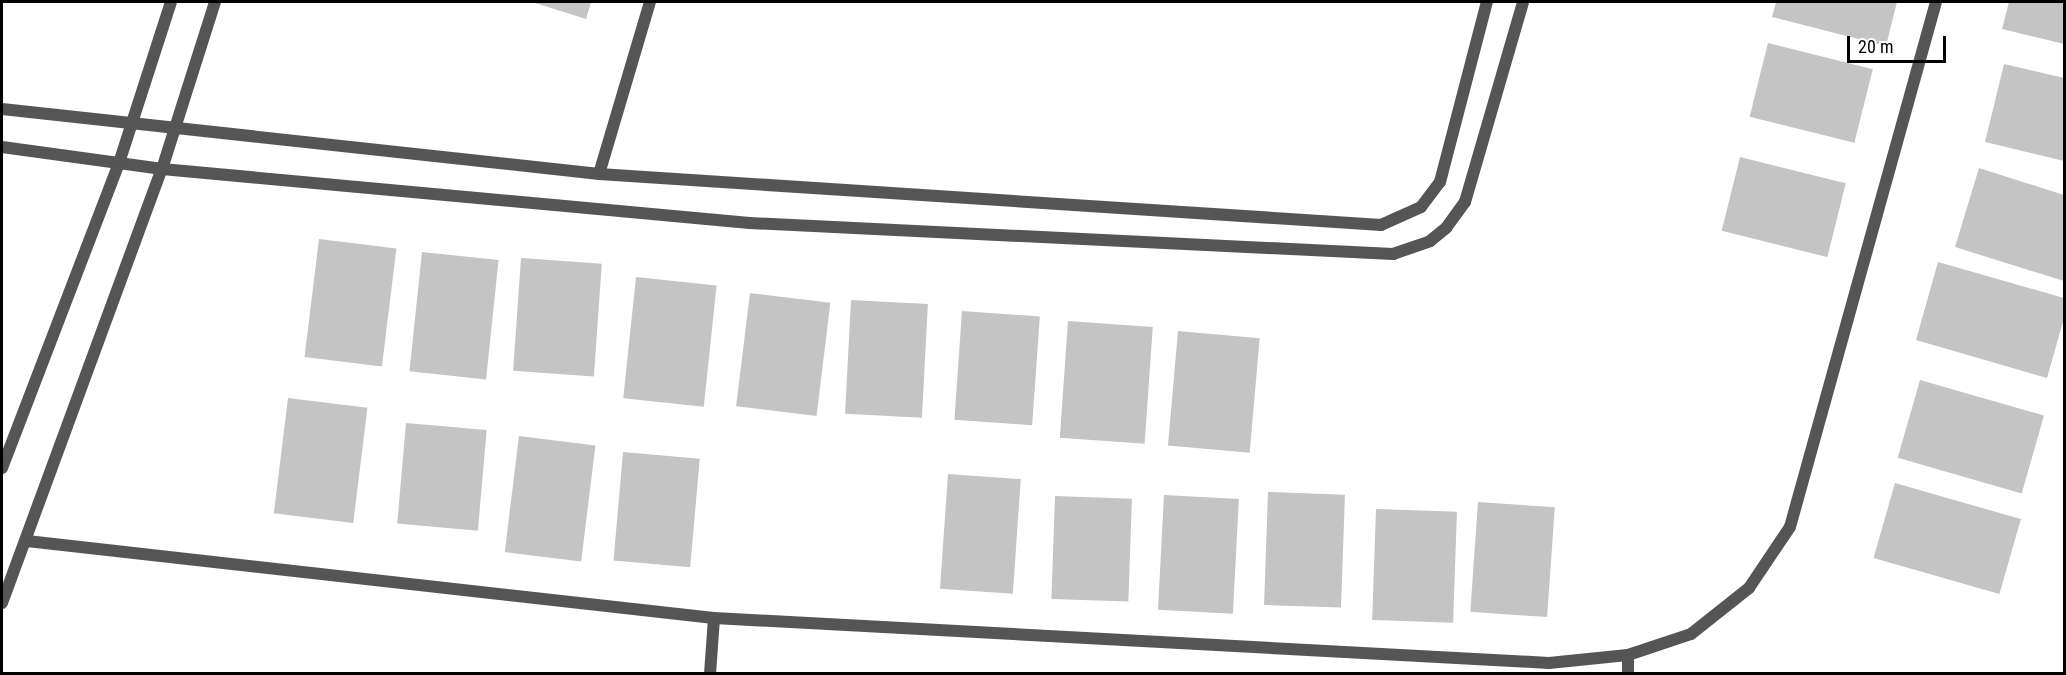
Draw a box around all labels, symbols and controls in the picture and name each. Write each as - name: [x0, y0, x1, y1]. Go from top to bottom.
- scale bar: [1850, 24, 1949, 62]
- text: 20 m: [1858, 36, 1893, 57]

